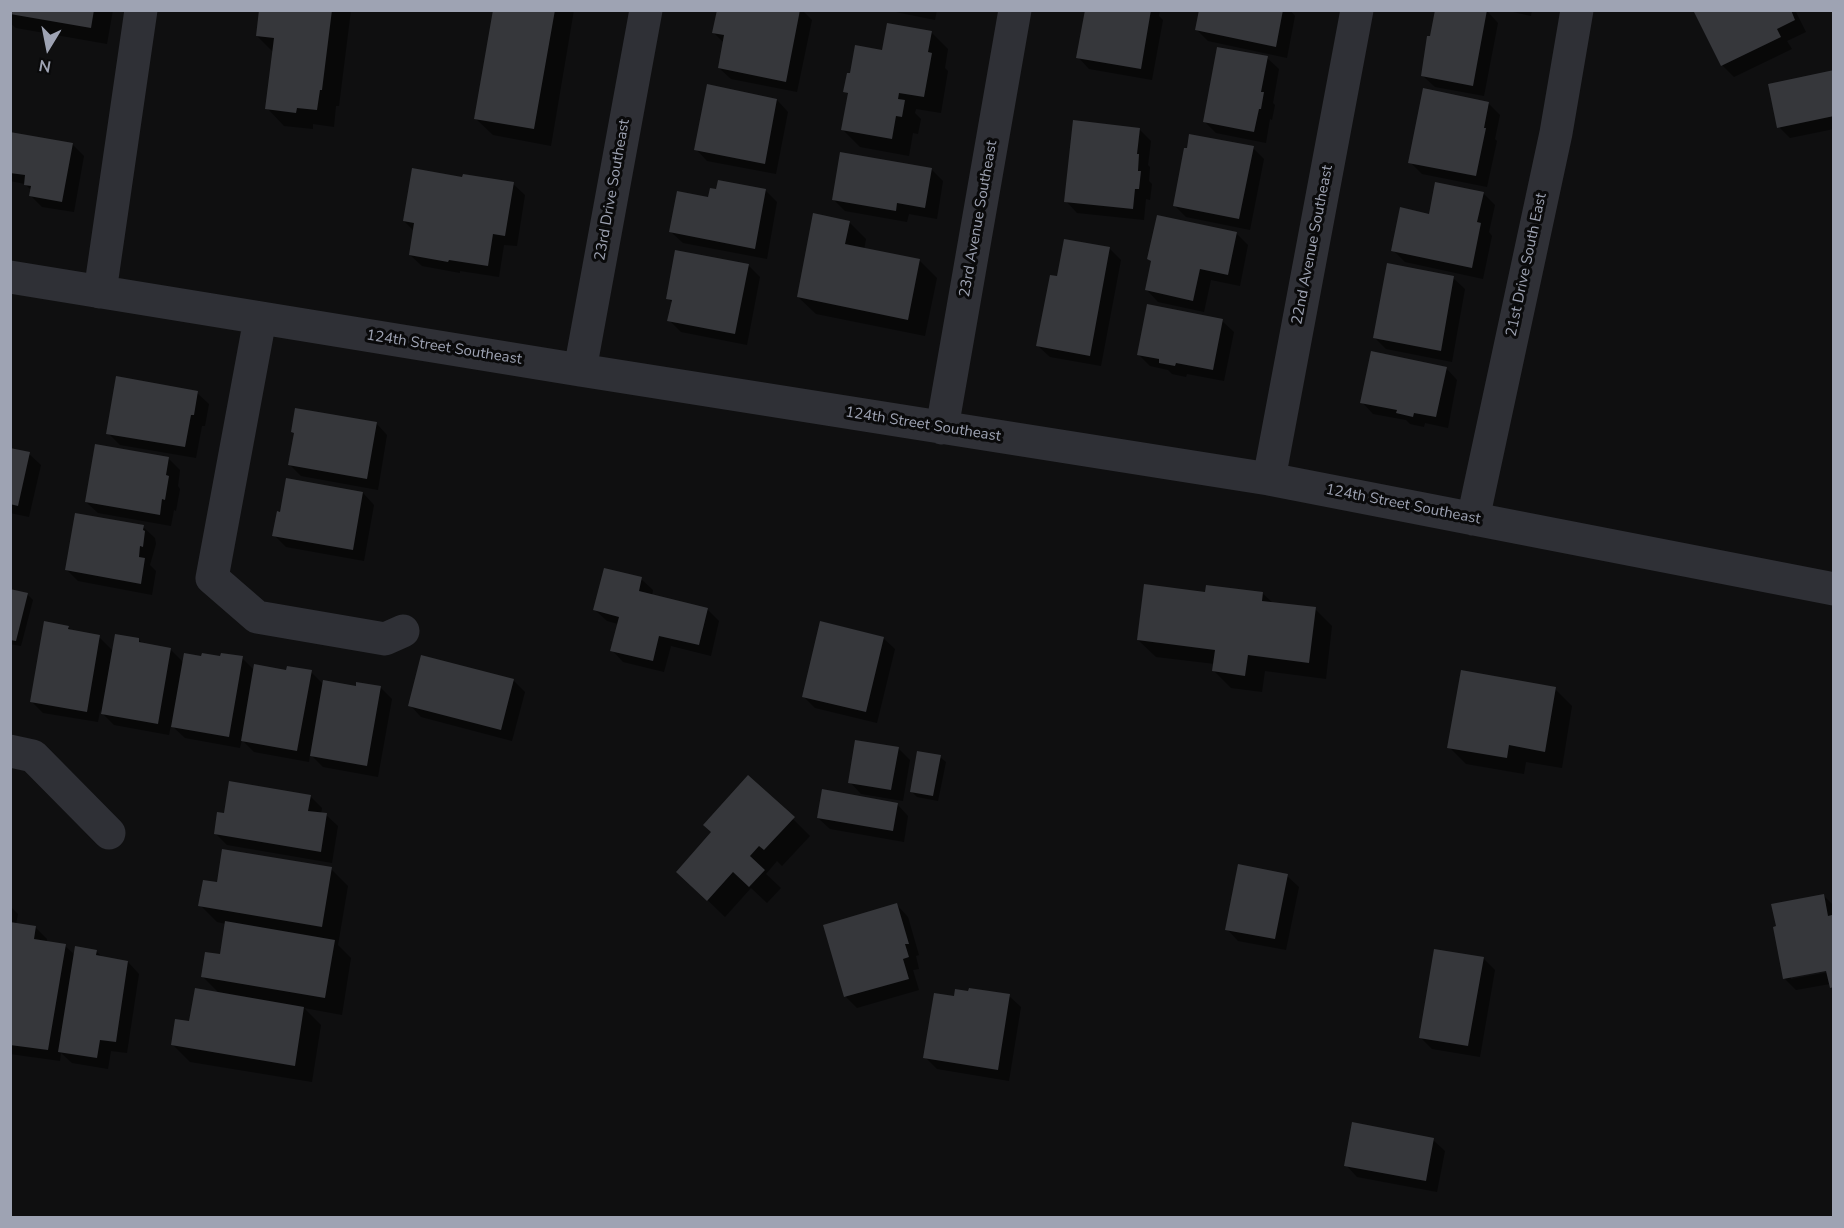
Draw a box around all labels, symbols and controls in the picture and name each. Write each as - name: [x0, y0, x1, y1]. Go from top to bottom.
- north arrow: [18, 18, 78, 78]
- text: N: [37, 54, 53, 78]
- street label: 23rd Drive Southeast: [592, 118, 634, 262]
- street label: 23rd Avenue Southeast: [956, 139, 1002, 299]
- street label: 22nd Avenue Southeast: [1289, 164, 1337, 326]
- street label: 21st Drive South East: [1503, 192, 1551, 338]
- street label: 124th Street Southeast: [365, 327, 523, 369]
- street label: 124th Street Southeast: [844, 404, 1002, 446]
- street label: 124th Street Southeast: [1324, 481, 1482, 529]

